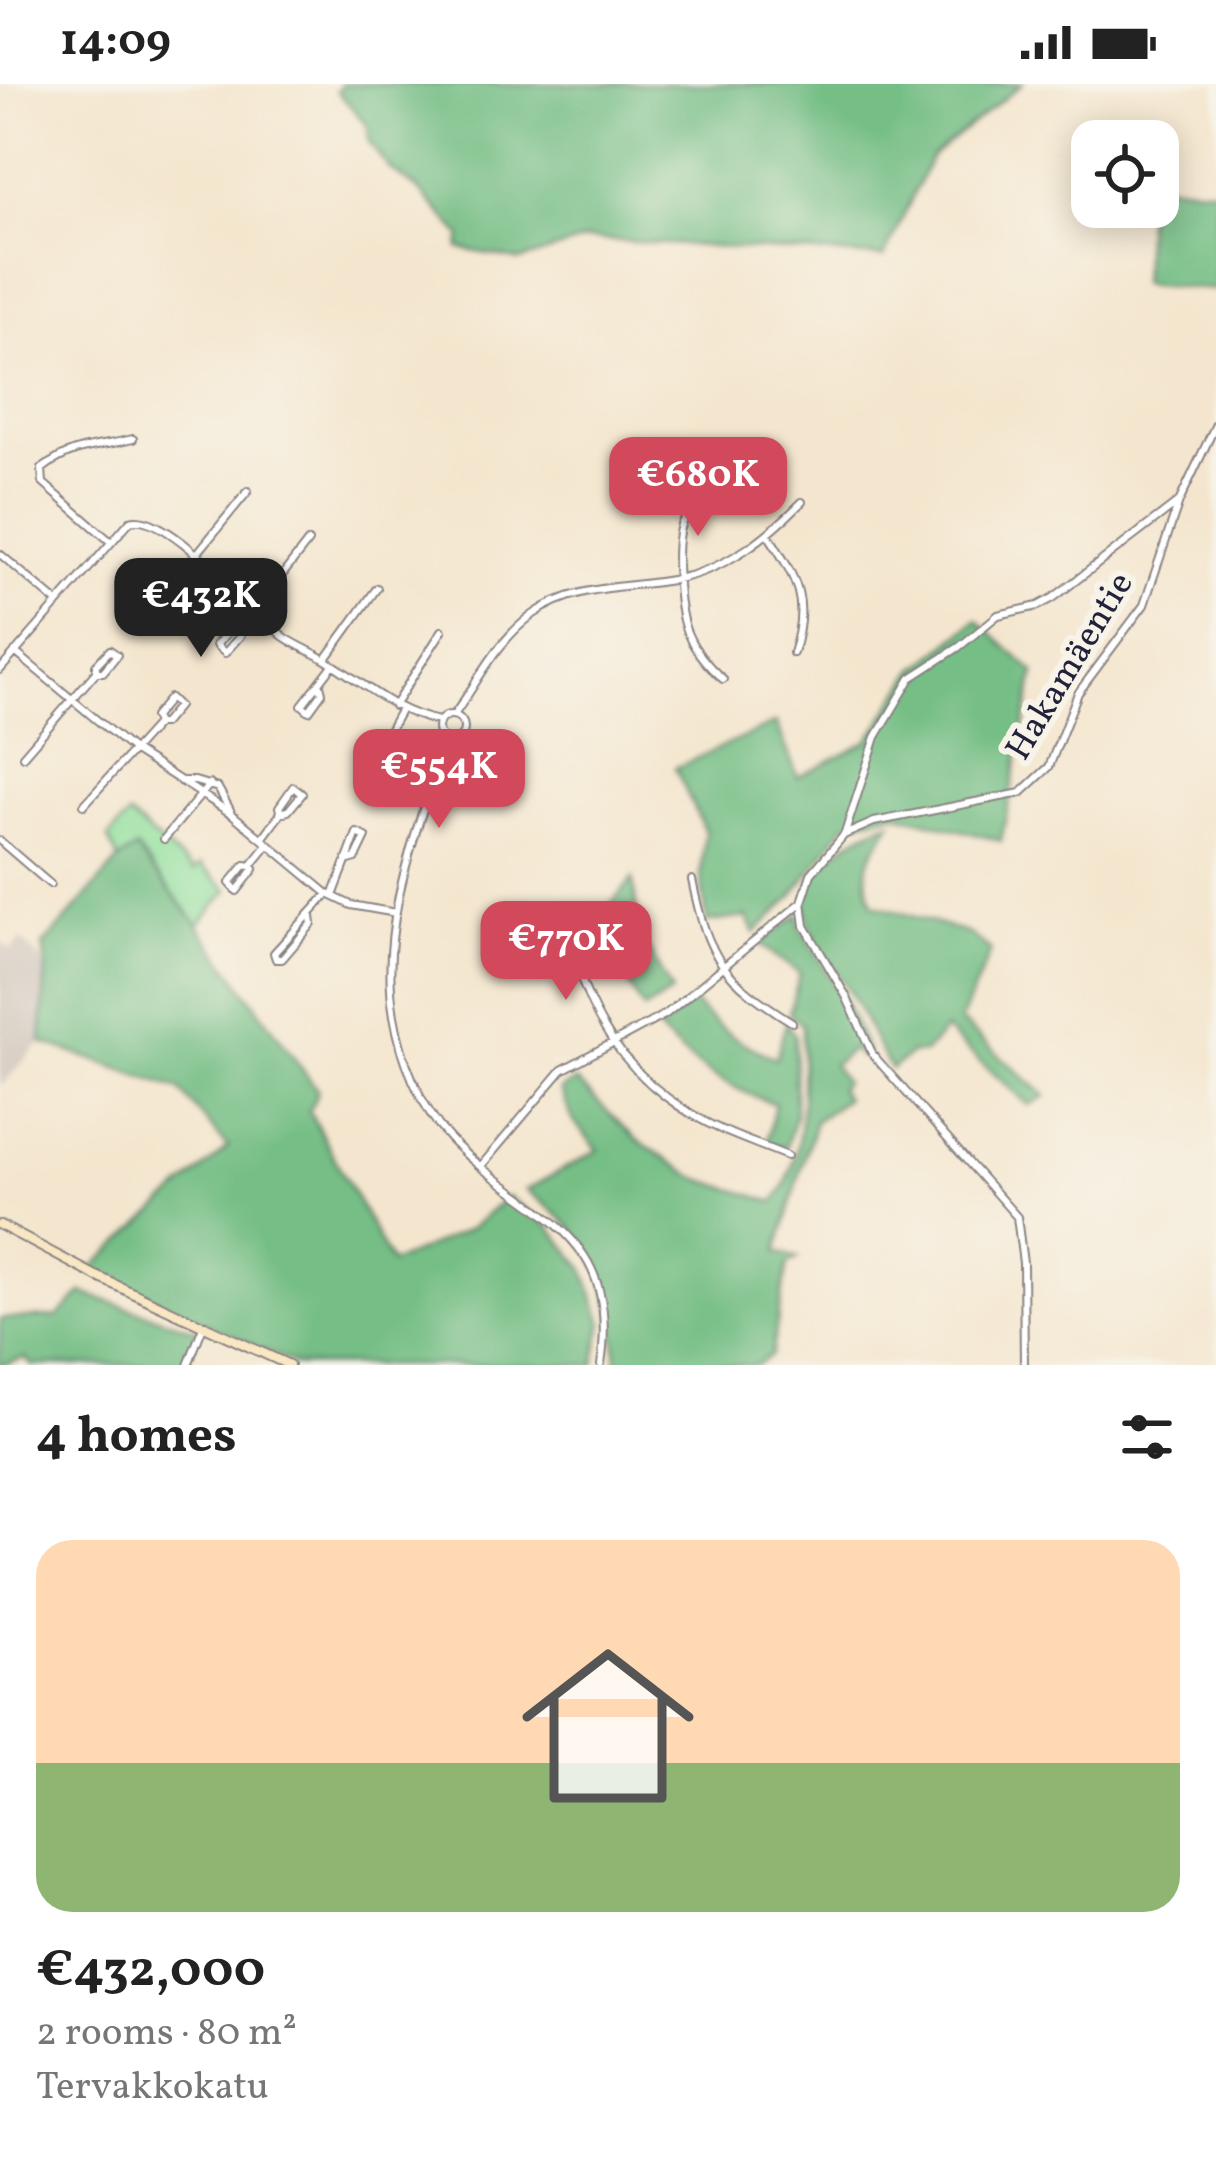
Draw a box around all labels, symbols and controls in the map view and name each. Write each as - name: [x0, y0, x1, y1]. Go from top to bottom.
- text: 14:09: [60, 11, 171, 74]
- map controls: [1071, 120, 1179, 228]
- button: locate: [1071, 120, 1179, 228]
- pin: €680K: [614, 437, 782, 539]
- text: €680K: [636, 449, 760, 503]
- pin: €432K: [117, 558, 285, 660]
- street label: Hakamäentie: [995, 563, 1147, 771]
- text: €432K: [141, 570, 261, 624]
- pin: €554K: [355, 729, 523, 831]
- text: €554K: [380, 741, 498, 795]
- pin: €770K: [482, 901, 650, 1003]
- text: €770K: [508, 913, 624, 967]
- text: 4 homes: [36, 1402, 237, 1473]
- icon: filters: [1114, 1404, 1180, 1470]
- icon: home: [500, 1618, 716, 1834]
- text: €432,000: [36, 1936, 265, 2007]
- text: 2 rooms · 80 m²: [36, 2007, 297, 2061]
- text: Tervakkokatu: [36, 2061, 269, 2115]

